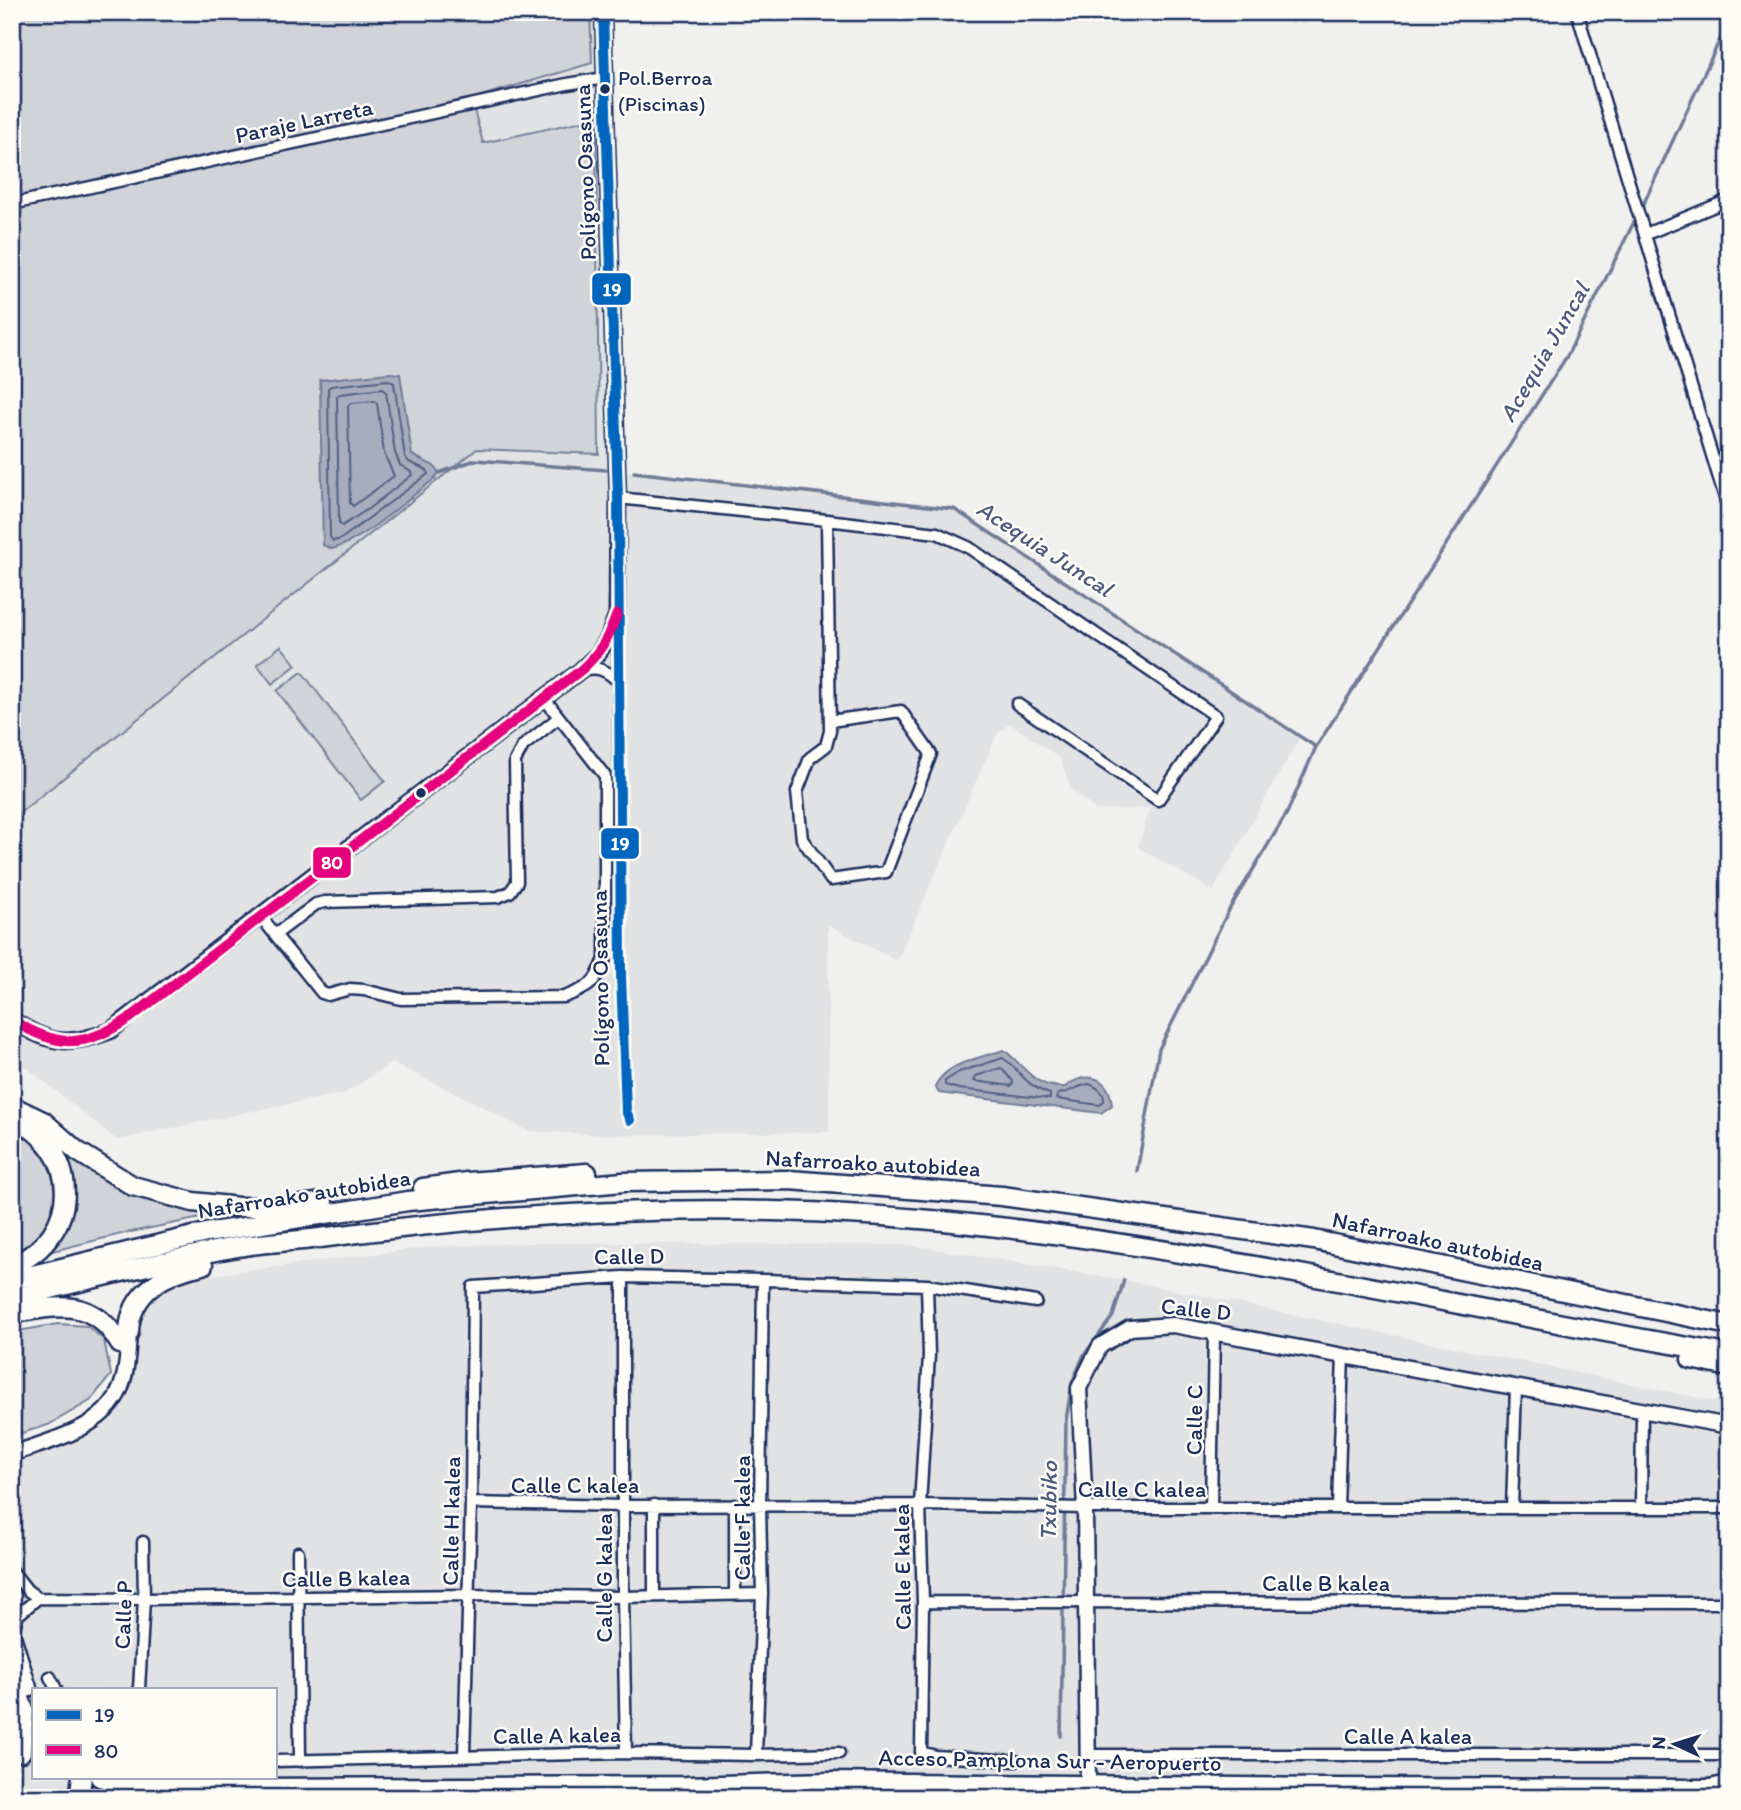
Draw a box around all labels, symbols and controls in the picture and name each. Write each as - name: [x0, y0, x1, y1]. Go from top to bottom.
- place label: Pol.Berroa (Piscinas): [618, 65, 712, 116]
- marker: Pol.Berroa (Piscinas): [598, 82, 612, 96]
- street label: Polígono Osasuna: [568, 83, 602, 261]
- street label: Paraje Larreta: [233, 93, 375, 149]
- line badge: 19: [591, 272, 632, 306]
- water label: Acequia Juncal: [1492, 275, 1597, 427]
- text: 19: [603, 278, 621, 301]
- water label: Acequia Juncal: [972, 493, 1120, 604]
- unlabelled marker: [414, 786, 428, 800]
- line badge: 19: [600, 827, 640, 860]
- text: 19: [611, 832, 629, 855]
- line badge: 80: [312, 846, 352, 879]
- text: 80: [321, 851, 343, 874]
- street label: Polígono Osasuna: [584, 889, 616, 1067]
- street label: Nafarroako autobidea: [765, 1143, 981, 1183]
- street label: Nafarroako autobidea: [196, 1163, 412, 1225]
- street label: Nafarroako autobidea: [1330, 1205, 1546, 1277]
- street label: Calle D: [594, 1241, 664, 1271]
- street label: Calle D: [1160, 1291, 1232, 1327]
- street label: Calle C: [1179, 1384, 1209, 1456]
- street label: Calle F kalea: [728, 1455, 756, 1581]
- street label: Calle H kalea: [436, 1456, 466, 1586]
- water label: Txubiko: [1033, 1460, 1063, 1541]
- street label: Calle C kalea: [511, 1471, 639, 1499]
- street label: Calle C kalea: [1078, 1475, 1206, 1503]
- street label: Calle E kalea: [887, 1504, 917, 1630]
- street label: Calle G kalea: [590, 1513, 618, 1643]
- street label: Calle B kalea: [282, 1563, 410, 1593]
- street label: Calle B kalea: [1262, 1569, 1390, 1597]
- street label: Calle P: [108, 1580, 138, 1650]
- legend: [32, 1688, 276, 1778]
- text: 19: [94, 1702, 115, 1727]
- north arrow: [1640, 1708, 1710, 1778]
- street label: Calle A kalea: [493, 1720, 621, 1750]
- street label: Calle A kalea: [1344, 1722, 1472, 1750]
- text: N: [1647, 1736, 1670, 1750]
- text: 80: [94, 1738, 118, 1763]
- street label: Acceso Pamplona Sur - Aeropuerto: [878, 1743, 1222, 1777]

